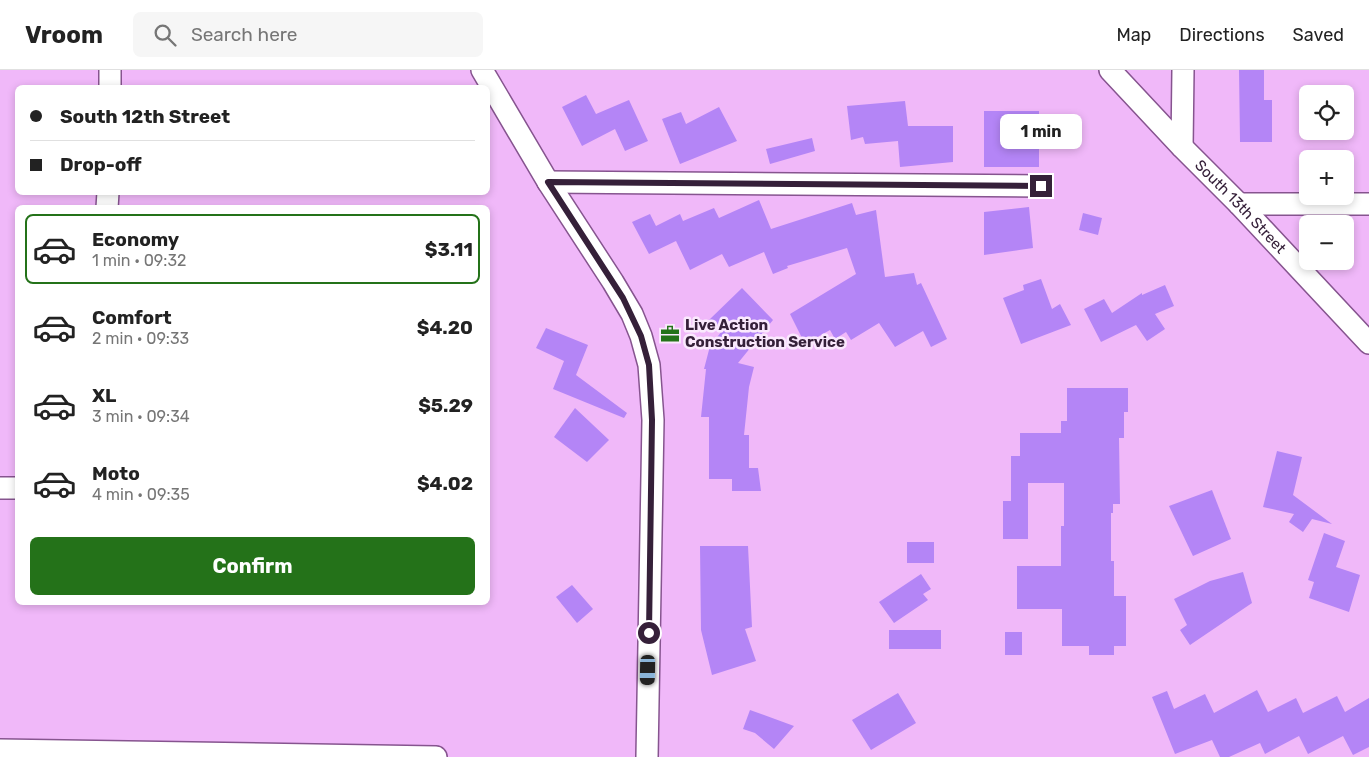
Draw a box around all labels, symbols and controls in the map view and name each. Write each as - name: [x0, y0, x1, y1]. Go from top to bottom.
- search box: [133, 12, 483, 57]
- text: Vroom: [25, 21, 103, 49]
- icon: search: [151, 21, 179, 49]
- text: Search here: [191, 23, 297, 46]
- text: Map: [1116, 24, 1151, 46]
- text: Directions: [1179, 24, 1265, 46]
- text: Saved: [1293, 24, 1344, 46]
- map controls: [1299, 85, 1354, 270]
- button: locate: [1299, 85, 1354, 140]
- text: South 12th Street: [60, 105, 230, 128]
- callout: 1 min: [1000, 114, 1082, 148]
- text: 1 min: [1021, 122, 1061, 141]
- button: +: [1299, 150, 1354, 205]
- text: Drop-off: [60, 153, 142, 176]
- street label: South 13th Street: [1191, 156, 1290, 257]
- route end: [1030, 175, 1052, 197]
- button: −: [1299, 215, 1354, 270]
- icon: car: [32, 227, 77, 272]
- text: Economy: [92, 228, 179, 251]
- text: $3.11: [425, 238, 473, 261]
- text: 1 min · 09:32: [92, 251, 186, 270]
- icon: car: [32, 305, 77, 350]
- text: Comfort: [92, 306, 172, 329]
- text: $4.20: [417, 316, 473, 339]
- place label: Live Action Construction Service: [685, 316, 845, 351]
- office icon: Live Action Construction Service: [659, 323, 681, 345]
- text: 2 min · 09:33: [92, 329, 189, 348]
- icon: car: [32, 383, 77, 428]
- text: XL: [92, 384, 116, 407]
- text: $5.29: [418, 394, 473, 417]
- text: 3 min · 09:34: [92, 407, 190, 426]
- icon: car: [32, 461, 77, 506]
- text: Moto: [92, 462, 140, 485]
- text: $4.02: [417, 472, 473, 495]
- text: 4 min · 09:35: [92, 485, 190, 504]
- button: Confirm: [30, 537, 475, 595]
- route start: [638, 622, 660, 644]
- car: [640, 655, 655, 685]

